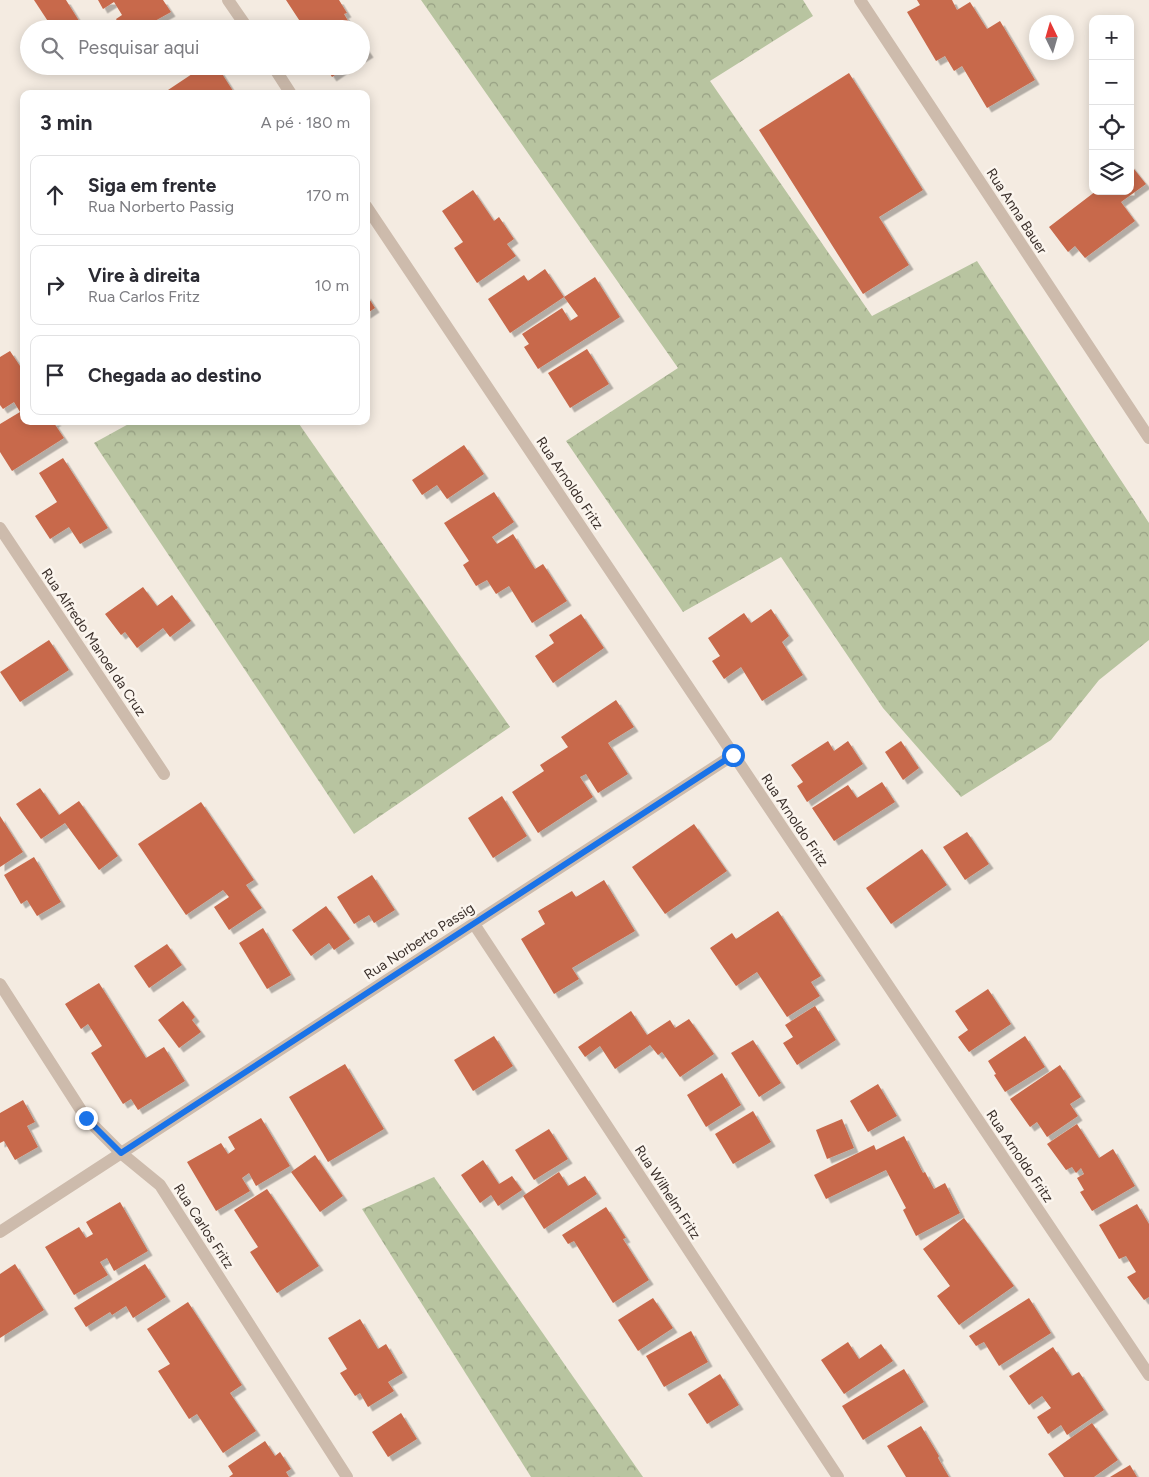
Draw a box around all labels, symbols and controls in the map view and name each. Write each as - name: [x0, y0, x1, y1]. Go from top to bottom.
- north arrow: [1029, 15, 1074, 60]
- map controls: [1089, 15, 1134, 195]
- button: +: [1089, 15, 1134, 60]
- search box: [20, 20, 370, 75]
- icon: search: [38, 34, 66, 62]
- text: Pesquisar aqui: [78, 36, 199, 59]
- button: −: [1089, 60, 1134, 105]
- button: locate: [1089, 105, 1134, 150]
- text: 3 min: [40, 110, 92, 135]
- text: A pé · 180 m: [261, 113, 350, 132]
- button: layers: [1089, 150, 1134, 195]
- street label: Rua Anna Bauer: [983, 165, 1051, 258]
- text: Siga em frente: [88, 174, 216, 197]
- icon: ahead: [41, 181, 69, 209]
- text: 170 m: [306, 186, 349, 205]
- text: Rua Norberto Passig: [88, 197, 234, 216]
- text: Vire à direita: [88, 264, 200, 287]
- icon: right: [41, 271, 69, 299]
- text: 10 m: [315, 276, 349, 295]
- text: Rua Carlos Fritz: [88, 287, 200, 306]
- icon: arrive: [41, 361, 69, 389]
- text: Chegada ao destino: [88, 364, 261, 387]
- street label: Rua Arnoldo Fritz: [532, 434, 607, 533]
- street label: Rua Alfredo Manoel da Cruz: [38, 565, 149, 719]
- route start: [722, 744, 745, 767]
- street label: Rua Arnoldo Fritz: [757, 771, 832, 870]
- street label: Rua Norberto Passig: [361, 899, 478, 983]
- route end: [75, 1107, 98, 1130]
- street label: Rua Arnoldo Fritz: [982, 1107, 1057, 1206]
- street label: Rua Wilhelm Fritz: [631, 1142, 704, 1242]
- street label: Rua Carlos Fritz: [170, 1181, 237, 1272]

